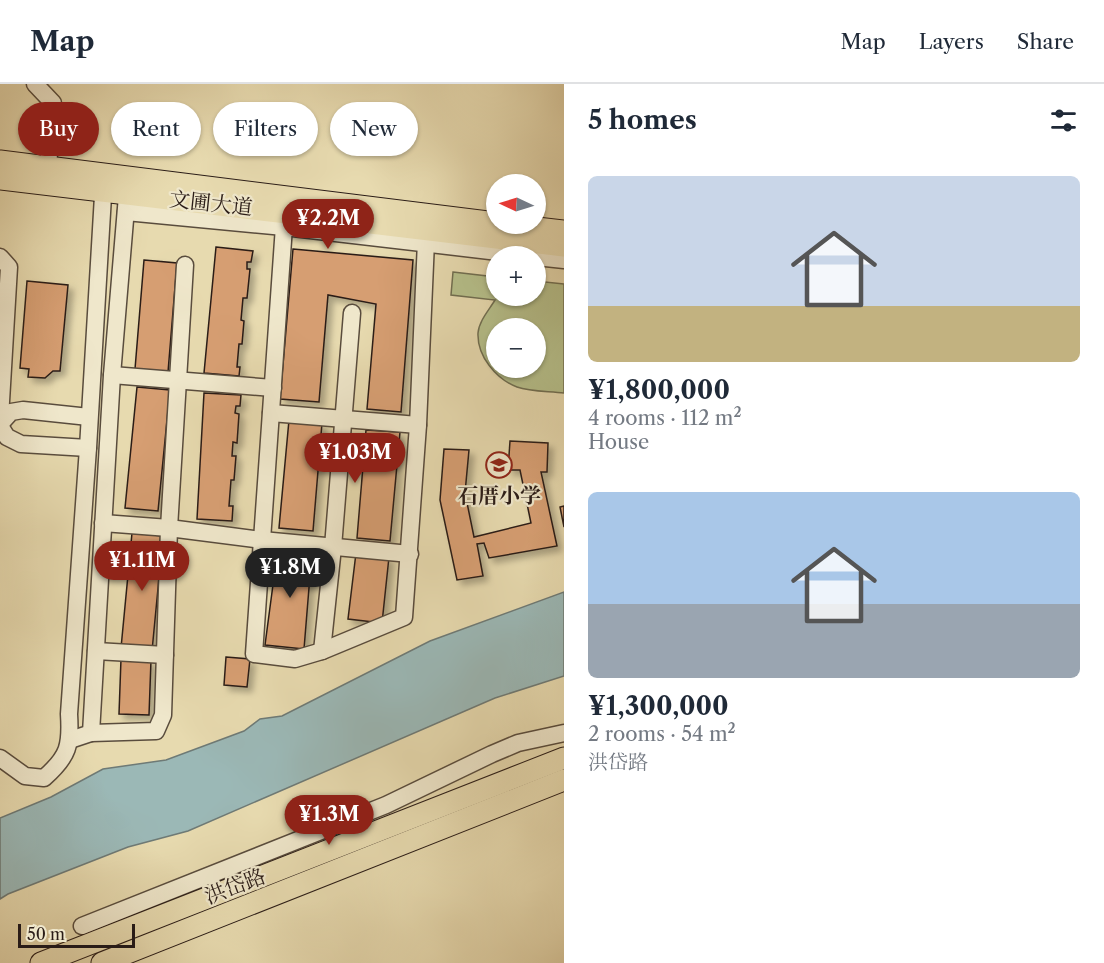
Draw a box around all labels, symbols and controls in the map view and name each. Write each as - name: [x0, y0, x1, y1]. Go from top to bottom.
- text: Map: [30, 24, 94, 58]
- text: Map: [841, 29, 886, 54]
- text: Layers: [919, 29, 984, 54]
- text: Share: [1017, 29, 1074, 54]
- chip: Buy: [18, 102, 99, 156]
- chip: Rent: [111, 102, 201, 156]
- chip: Filters: [213, 102, 318, 156]
- chip: New: [330, 102, 418, 156]
- text: 5 homes: [588, 104, 697, 136]
- icon: filters: [1047, 104, 1080, 137]
- north arrow: [486, 174, 546, 234]
- map controls: [486, 174, 546, 378]
- street label: 文圃大道: [168, 186, 254, 220]
- pin: ¥2.2M: [286, 199, 370, 250]
- text: ¥2.2M: [296, 206, 360, 230]
- icon: home: [780, 215, 888, 323]
- button: +: [486, 246, 546, 306]
- button: −: [486, 318, 546, 378]
- text: ¥1,800,000: [588, 374, 730, 406]
- text: 4 rooms · 112 m²: [588, 406, 742, 430]
- text: House: [588, 430, 649, 454]
- pin: ¥1.03M: [306, 433, 404, 484]
- text: ¥1.03M: [318, 440, 392, 464]
- school or university icon: 石厝小学: [484, 450, 514, 480]
- place label: 石厝小学: [457, 483, 541, 508]
- icon: home: [780, 531, 888, 639]
- pin: ¥1.11M: [93, 541, 191, 592]
- text: ¥1.11M: [108, 548, 176, 572]
- pin: ¥1.8M: [248, 548, 332, 599]
- text: ¥1.8M: [259, 555, 321, 579]
- text: ¥1,300,000: [588, 690, 729, 722]
- text: 2 rooms · 54 m²: [588, 722, 736, 746]
- text: 洪岱路: [588, 750, 648, 774]
- pin: ¥1.3M: [287, 795, 371, 846]
- text: ¥1.3M: [299, 802, 359, 826]
- street label: 洪岱路: [201, 863, 269, 909]
- scale bar: [18, 921, 135, 948]
- text: 50 m: [27, 924, 65, 944]

